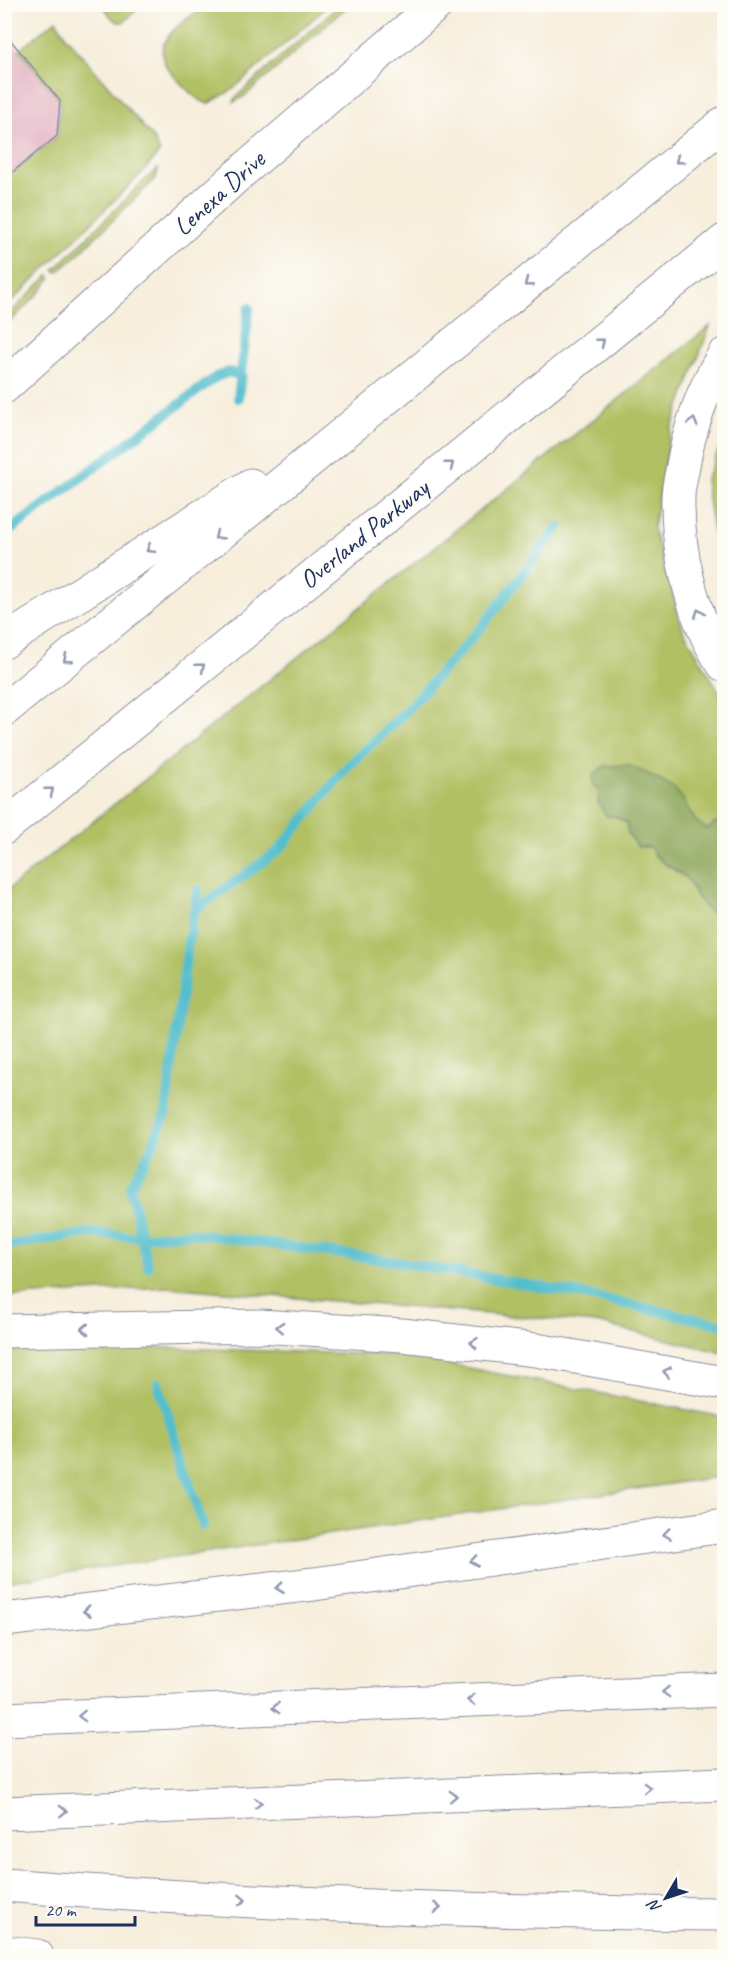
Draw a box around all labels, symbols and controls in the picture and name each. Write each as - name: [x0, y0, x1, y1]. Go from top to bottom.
- street label: Lenexa Drive: [166, 142, 273, 243]
- one-way arrow: [675, 153, 686, 164]
- one-way arrow: [524, 276, 535, 287]
- one-way arrow: [594, 338, 605, 349]
- one-way arrow: [686, 417, 698, 428]
- one-way arrow: [443, 461, 454, 472]
- street label: Overland Parkway: [292, 470, 437, 596]
- one-way arrow: [214, 528, 225, 539]
- one-way arrow: [146, 542, 156, 554]
- one-way arrow: [693, 608, 706, 618]
- one-way arrow: [63, 652, 74, 663]
- one-way arrow: [194, 664, 205, 675]
- one-way arrow: [43, 787, 54, 798]
- one-way arrow: [275, 1321, 284, 1334]
- one-way arrow: [80, 1323, 89, 1336]
- one-way arrow: [470, 1337, 479, 1350]
- one-way arrow: [662, 1366, 672, 1378]
- one-way arrow: [662, 1527, 671, 1539]
- one-way arrow: [469, 1555, 478, 1567]
- one-way arrow: [276, 1581, 285, 1593]
- one-way arrow: [82, 1604, 91, 1616]
- one-way arrow: [662, 1686, 671, 1698]
- one-way arrow: [467, 1693, 476, 1706]
- one-way arrow: [272, 1701, 281, 1714]
- one-way arrow: [77, 1709, 86, 1722]
- one-way arrow: [643, 1781, 652, 1794]
- one-way arrow: [448, 1789, 457, 1802]
- one-way arrow: [253, 1797, 262, 1810]
- one-way arrow: [58, 1805, 67, 1818]
- north arrow: [636, 1868, 696, 1928]
- scale bar: [36, 1889, 135, 1927]
- one-way arrow: [237, 1894, 246, 1907]
- text: N: [642, 1894, 666, 1917]
- text: 20 m: [45, 1899, 78, 1921]
- one-way arrow: [432, 1902, 441, 1914]

